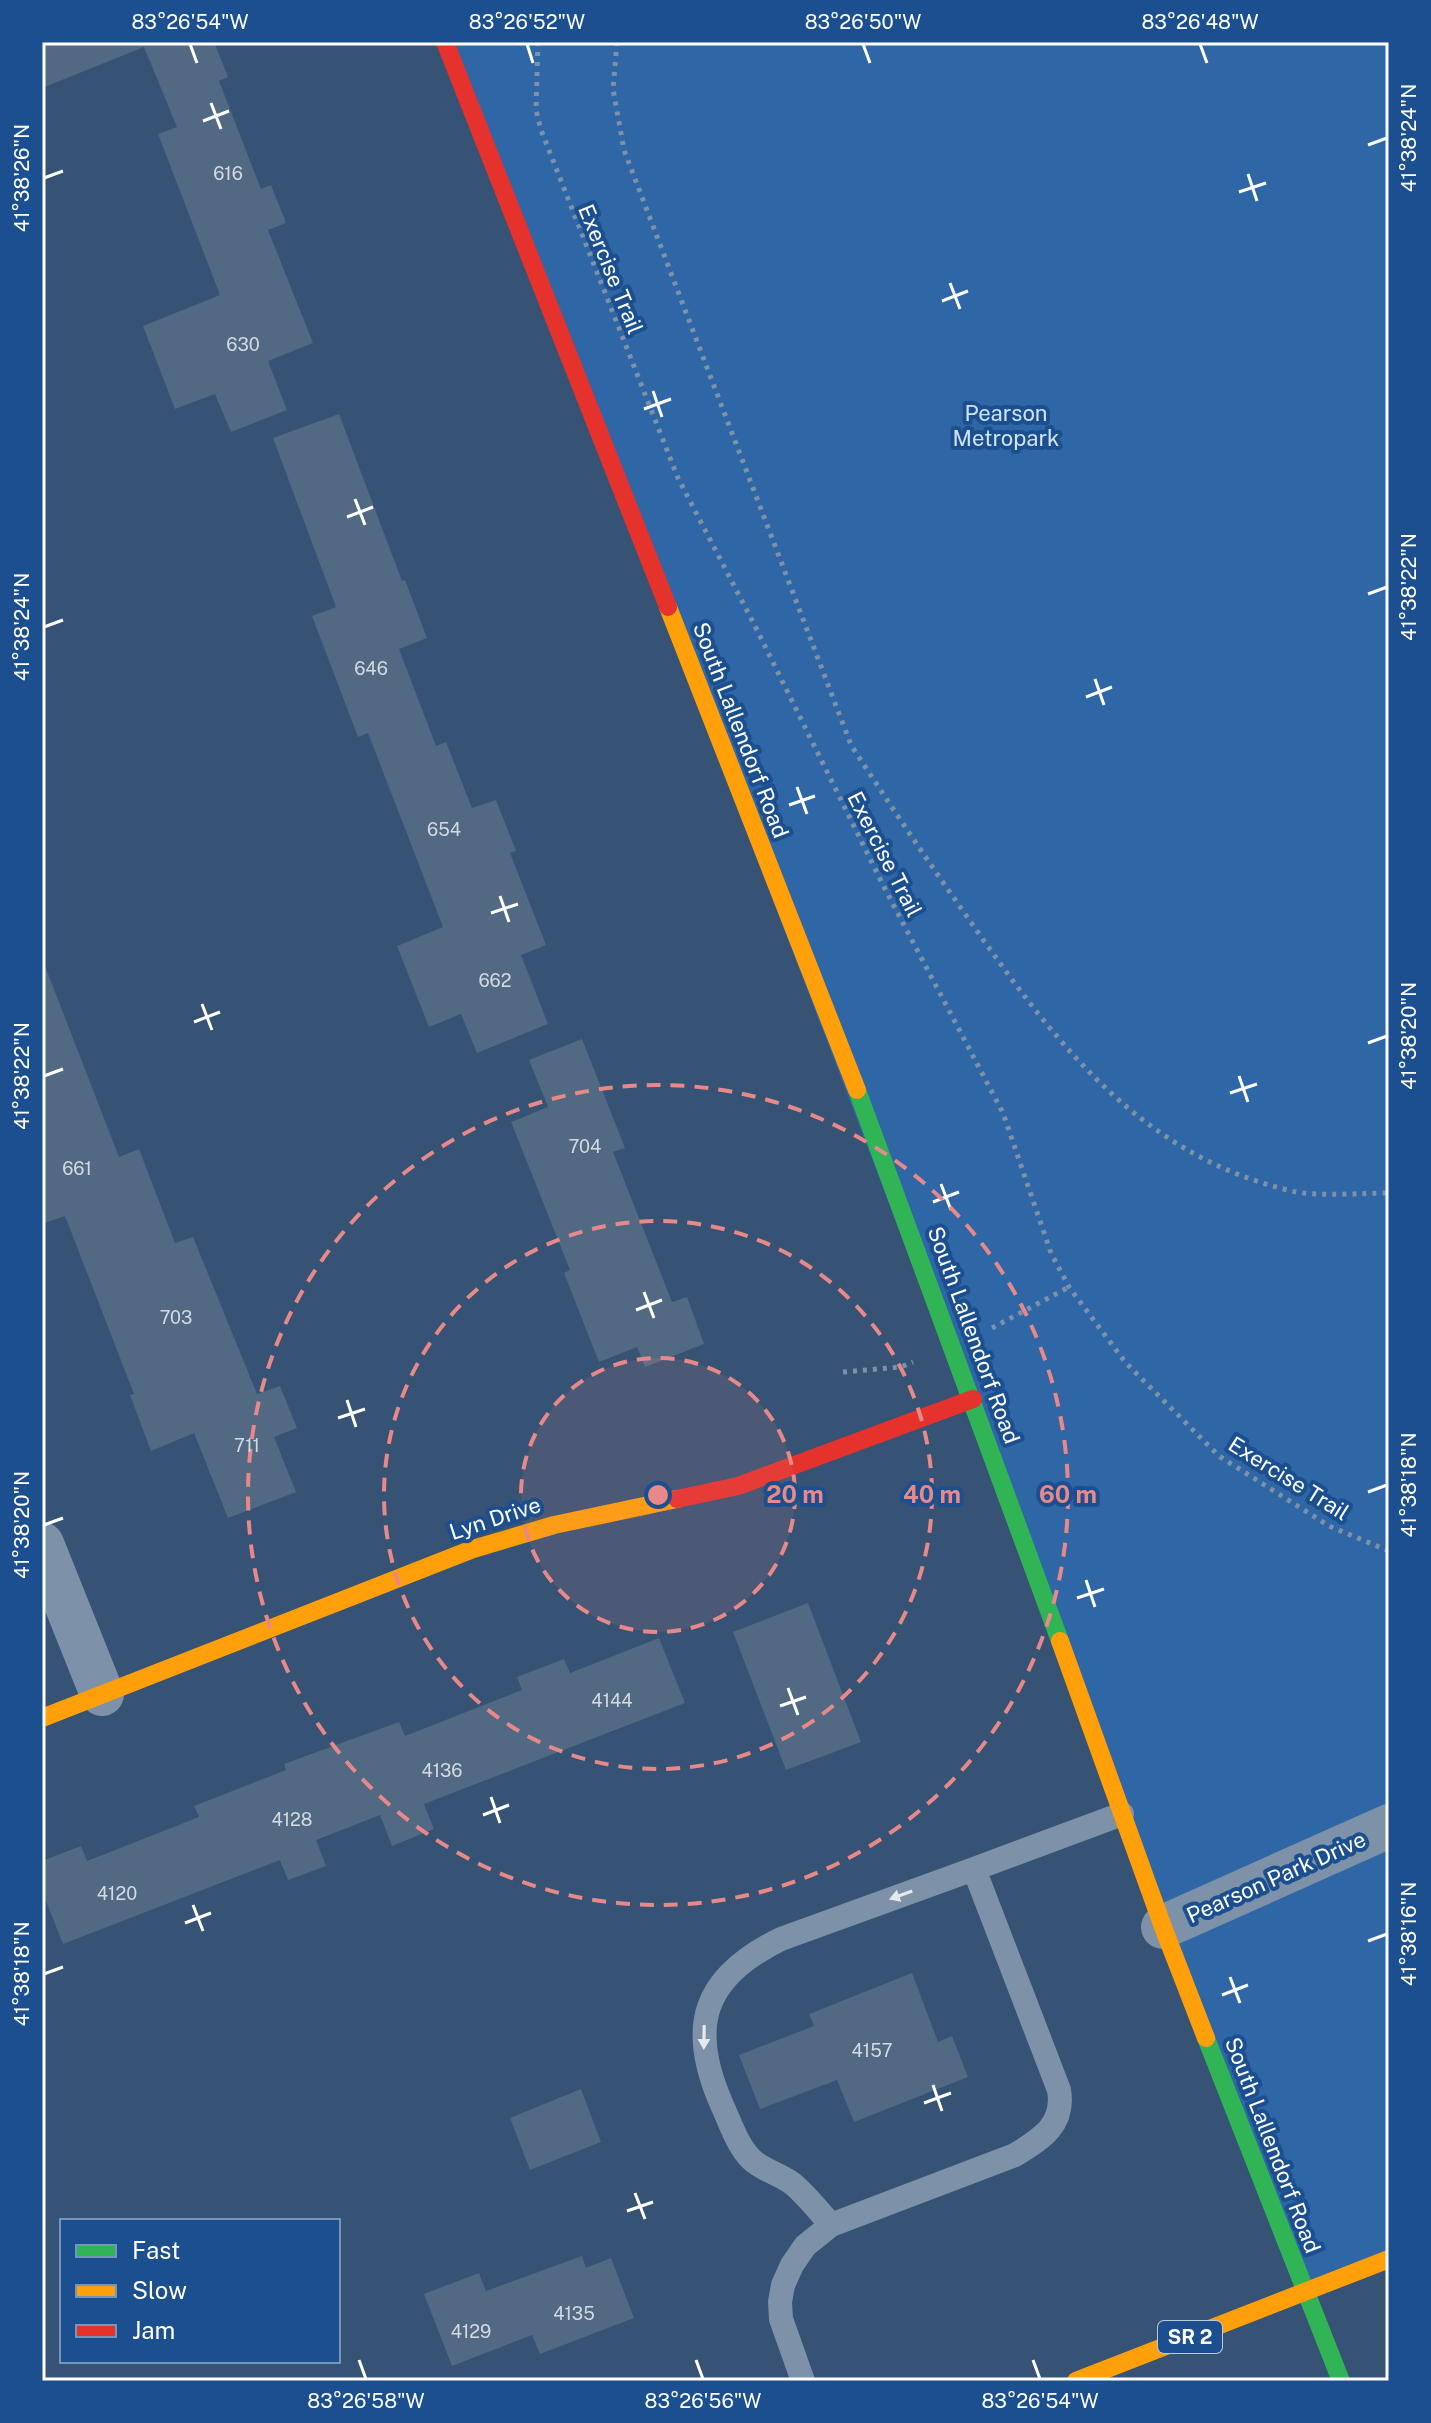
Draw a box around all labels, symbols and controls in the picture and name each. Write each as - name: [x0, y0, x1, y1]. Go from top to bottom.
- text: 83°26'54"W: [132, 10, 248, 34]
- text: 83°26'52"W: [469, 10, 585, 34]
- text: 83°26'50"W: [805, 10, 921, 34]
- text: 83°26'48"W: [1141, 10, 1259, 34]
- text: 41°38'24"N: [1397, 84, 1421, 192]
- text: 41°38'26"N: [10, 124, 34, 232]
- house number: 616: [213, 163, 243, 184]
- street label: Exercise Trail: [573, 200, 649, 338]
- house number: 630: [226, 334, 260, 355]
- park label: Pearson Metropark: [953, 400, 1059, 451]
- text: 41°38'22"N: [1397, 533, 1421, 641]
- text: 41°38'24"N: [10, 573, 34, 681]
- street label: South Lallendorf Road: [688, 618, 794, 842]
- house number: 646: [354, 658, 388, 679]
- street label: Exercise Trail: [842, 787, 928, 921]
- house number: 654: [427, 819, 461, 840]
- house number: 662: [478, 970, 512, 991]
- text: 41°38'20"N: [1397, 982, 1421, 1090]
- text: 41°38'22"N: [10, 1022, 34, 1130]
- house number: 704: [569, 1136, 601, 1157]
- house number: 661: [62, 1158, 92, 1179]
- street label: South Lallendorf Road: [923, 1223, 1025, 1447]
- house number: 703: [160, 1307, 192, 1328]
- street label: Exercise Trail: [1224, 1431, 1354, 1525]
- text: 41°38'18"N: [1397, 1432, 1421, 1538]
- house number: 711: [234, 1435, 260, 1456]
- text: 41°38'20"N: [10, 1471, 34, 1579]
- text: 20 m: [766, 1480, 824, 1508]
- text: 40 m: [903, 1480, 961, 1508]
- text: 60 m: [1039, 1480, 1097, 1508]
- centre of rings: [644, 1481, 672, 1509]
- street label: Lyn Drive: [446, 1491, 544, 1545]
- house number: 4144: [591, 1690, 633, 1711]
- house number: 4136: [421, 1760, 463, 1781]
- house number: 4128: [271, 1809, 313, 1830]
- street label: Pearson Park Drive: [1182, 1826, 1370, 1928]
- text: 41°38'16"N: [1397, 1882, 1421, 1986]
- house number: 4120: [97, 1883, 137, 1904]
- one-way arrow: [889, 1890, 913, 1902]
- text: 41°38'18"N: [10, 1921, 34, 2027]
- one-way arrow: [698, 2025, 710, 2050]
- street label: South Lallendorf Road: [1220, 2033, 1326, 2257]
- house number: 4157: [852, 2040, 892, 2061]
- legend: [60, 2219, 340, 2363]
- text: Fast: [132, 2236, 180, 2264]
- text: Slow: [132, 2276, 187, 2304]
- house number: 4135: [553, 2303, 595, 2324]
- text: Jam: [132, 2316, 175, 2344]
- house number: 4129: [451, 2321, 491, 2342]
- road number: SR 2: [1158, 2321, 1222, 2353]
- text: 83°26'58"W: [307, 2389, 425, 2413]
- text: 83°26'56"W: [645, 2389, 761, 2413]
- text: 83°26'54"W: [982, 2389, 1098, 2413]

